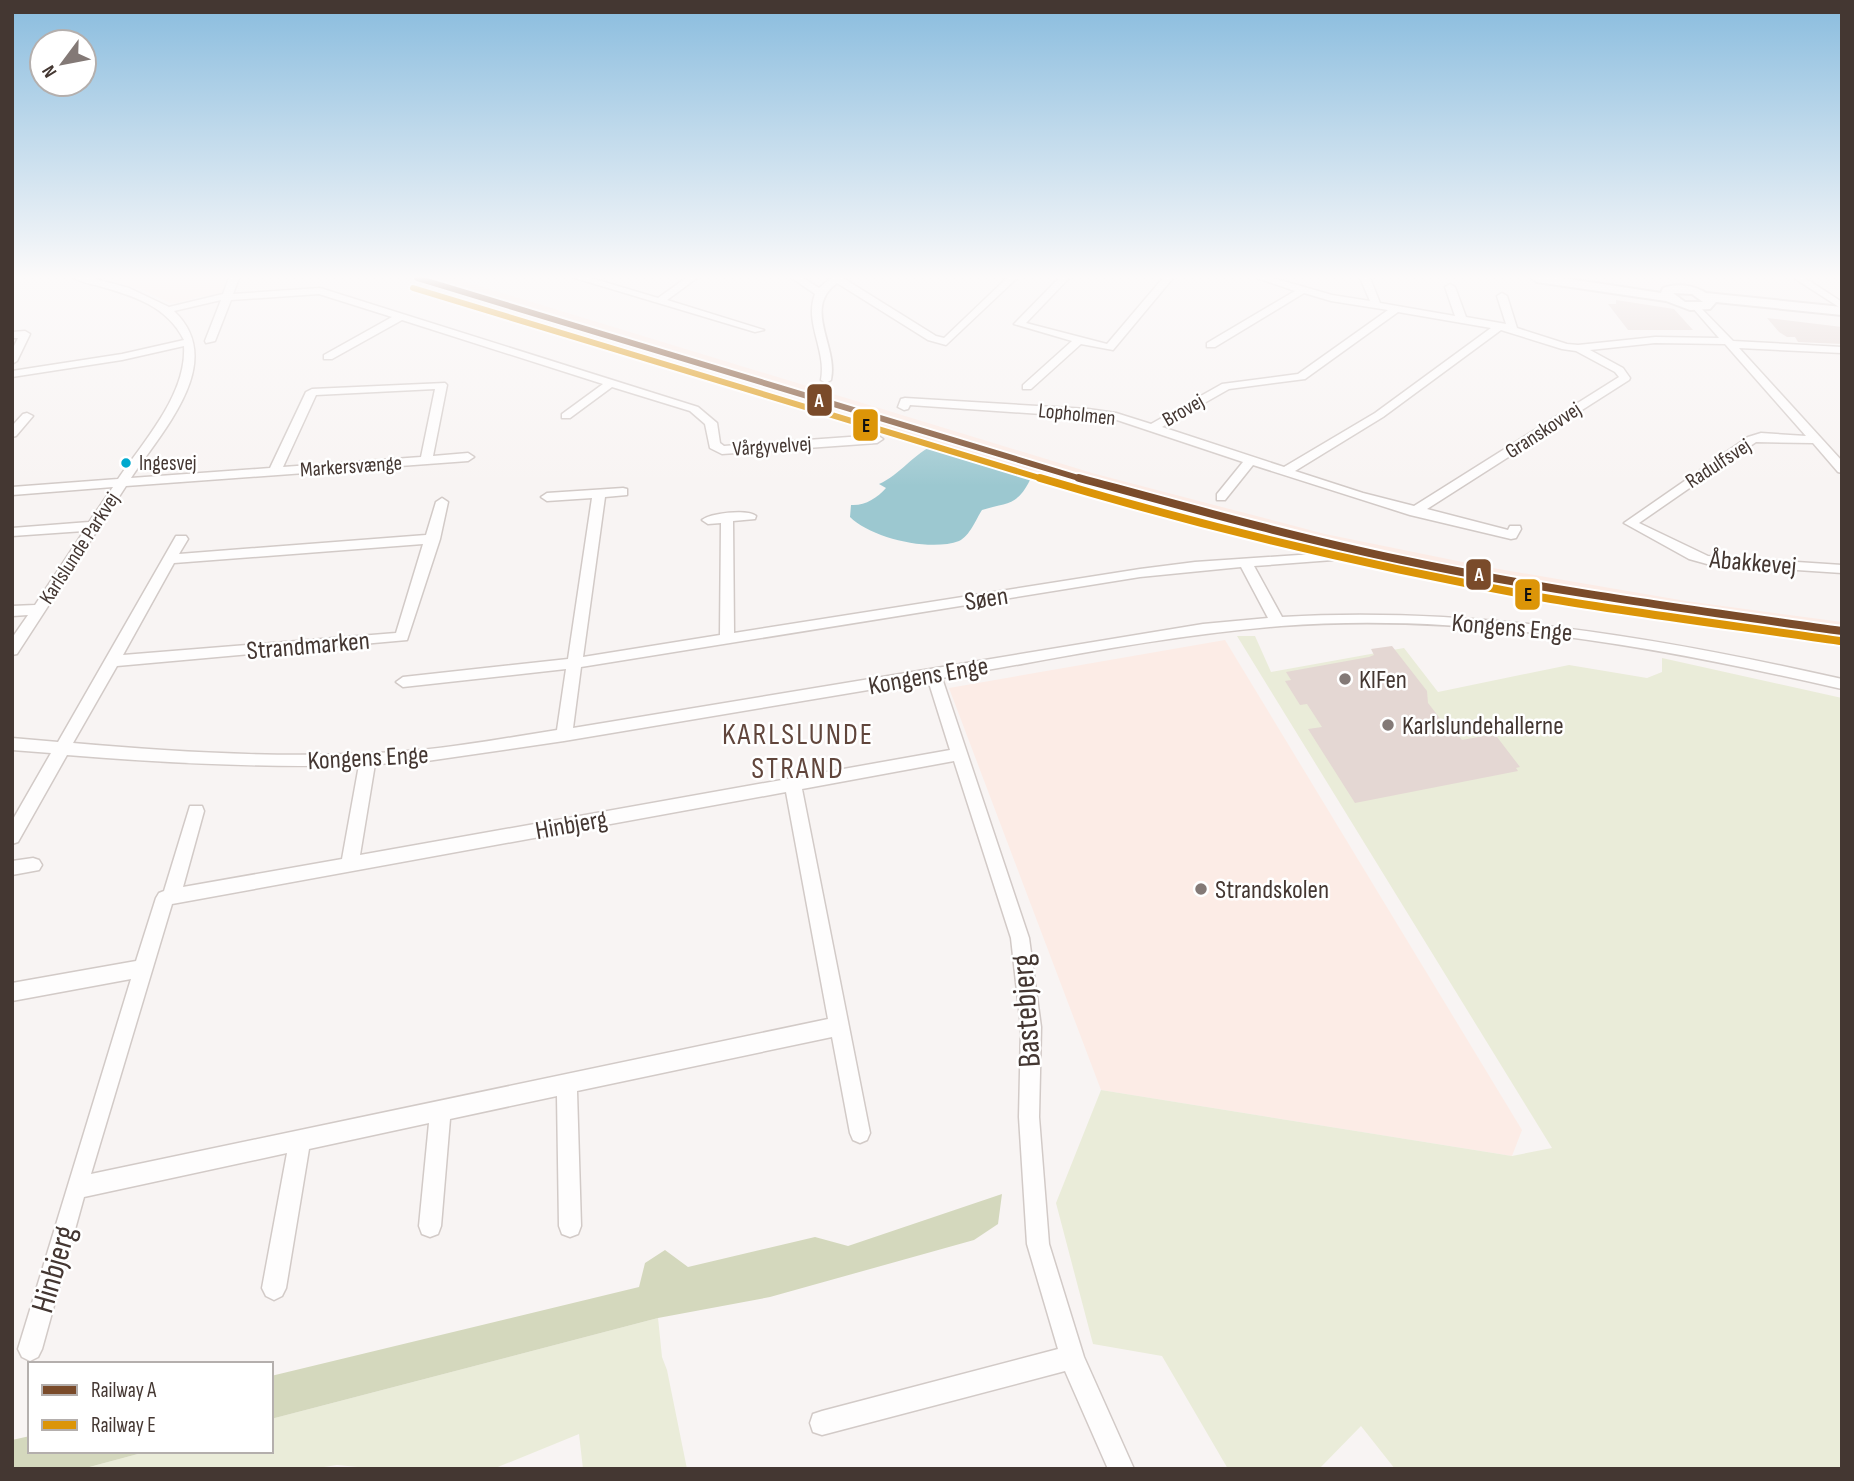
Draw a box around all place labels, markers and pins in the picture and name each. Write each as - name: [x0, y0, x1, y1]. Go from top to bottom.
- place label: Ingesvej: [139, 451, 197, 476]
- marker: Ingesvej: [119, 456, 133, 470]
- place label: KIFen: [1359, 665, 1407, 696]
- marker: KIFen: [1337, 671, 1353, 687]
- place label: Karlslundehallerne: [1402, 711, 1564, 742]
- marker: Karlslundehallerne: [1380, 717, 1396, 733]
- place label: Strandskolen: [1215, 875, 1329, 906]
- marker: Strandskolen: [1193, 881, 1209, 897]

